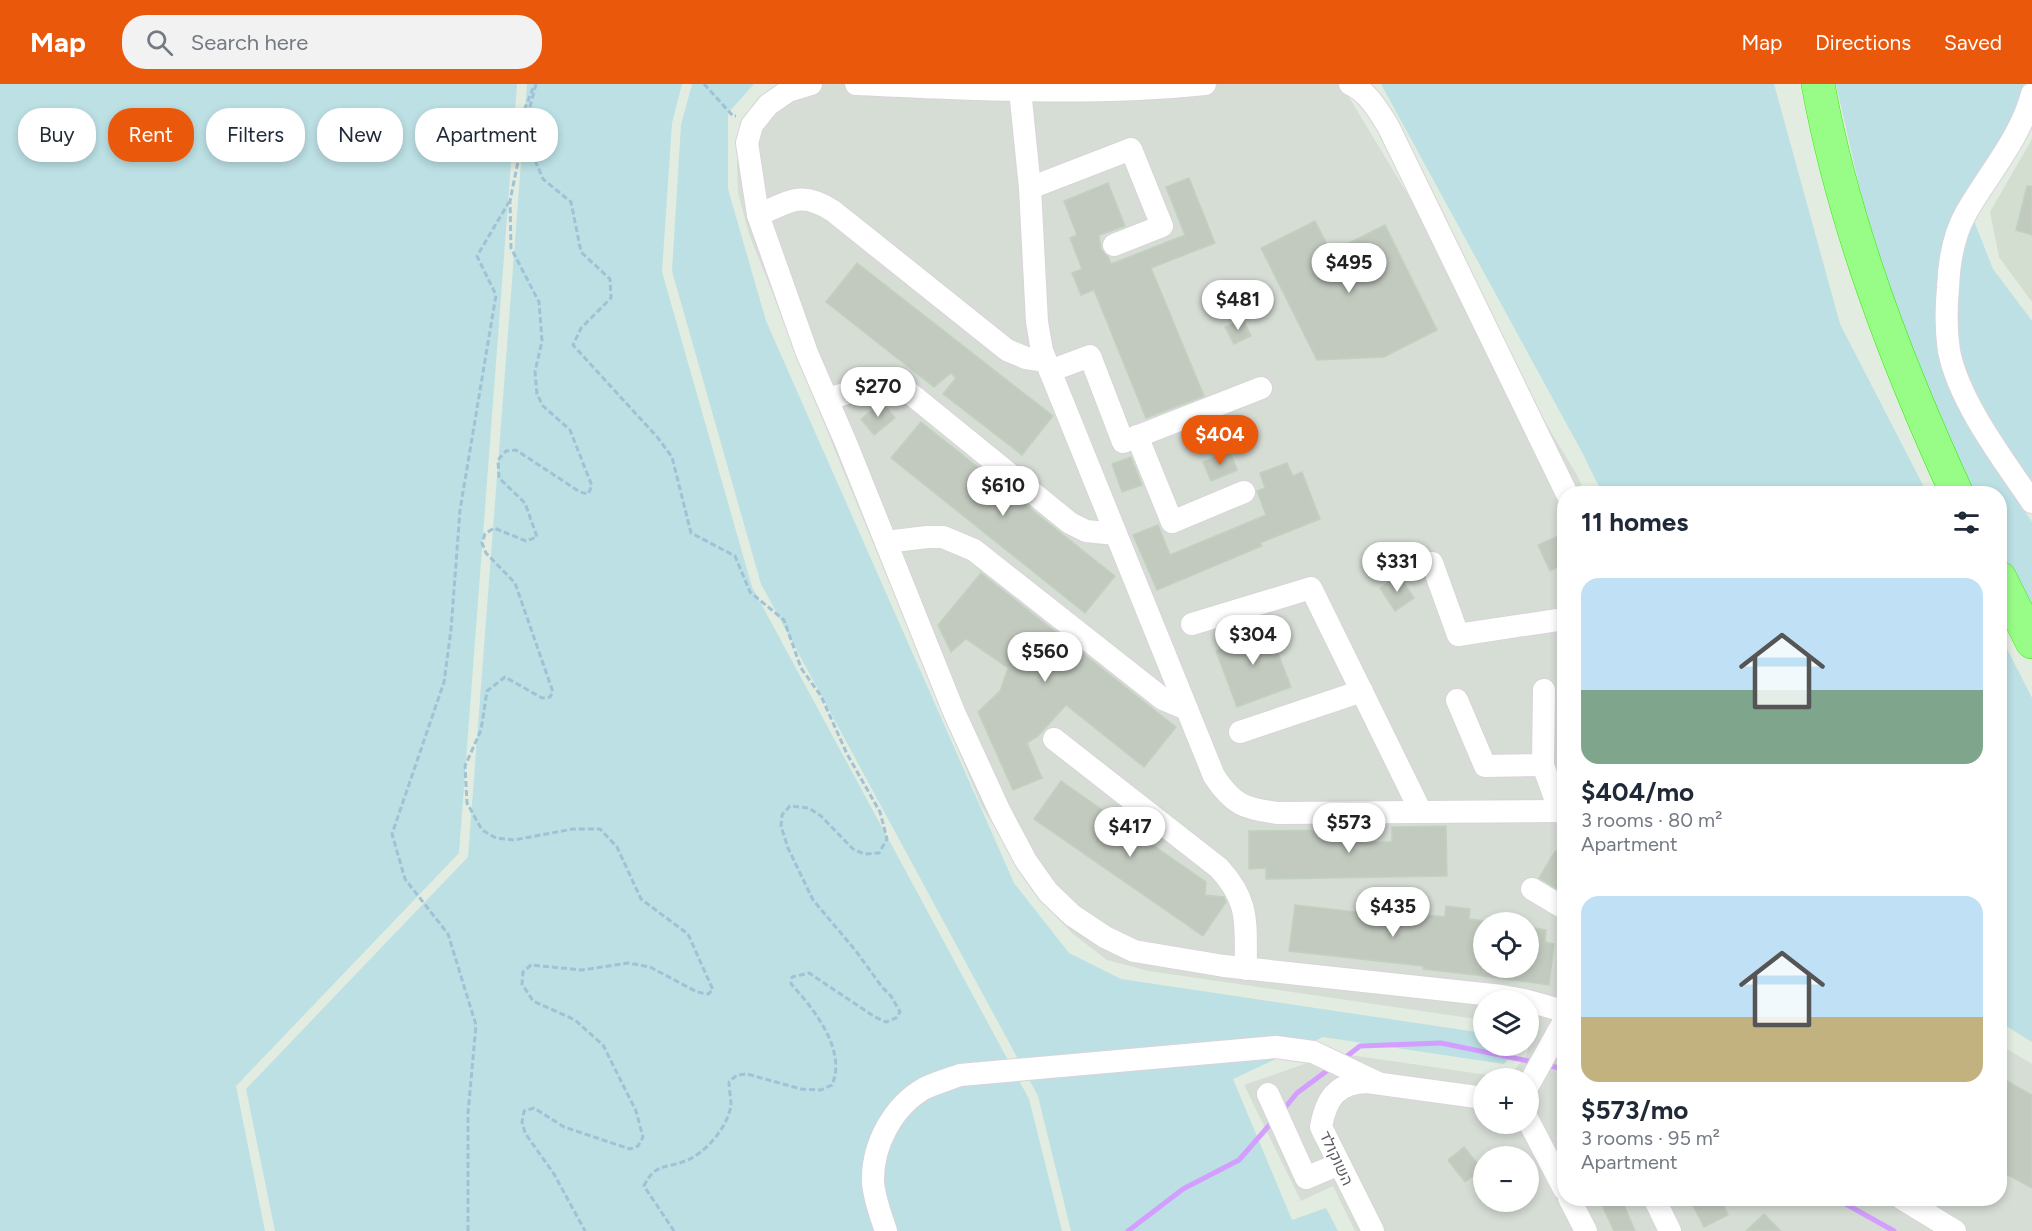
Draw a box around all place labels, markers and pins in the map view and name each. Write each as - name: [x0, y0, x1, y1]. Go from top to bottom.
- pin: $495: [1313, 243, 1385, 294]
- pin: $481: [1202, 280, 1274, 331]
- pin: $270: [842, 367, 914, 418]
- pin: $404: [1184, 415, 1256, 466]
- pin: $610: [967, 466, 1039, 517]
- pin: $331: [1361, 542, 1433, 593]
- pin: $304: [1217, 615, 1289, 666]
- pin: $560: [1009, 632, 1081, 683]
- pin: $573: [1313, 803, 1385, 854]
- pin: $417: [1094, 807, 1166, 858]
- pin: $435: [1357, 887, 1429, 938]

